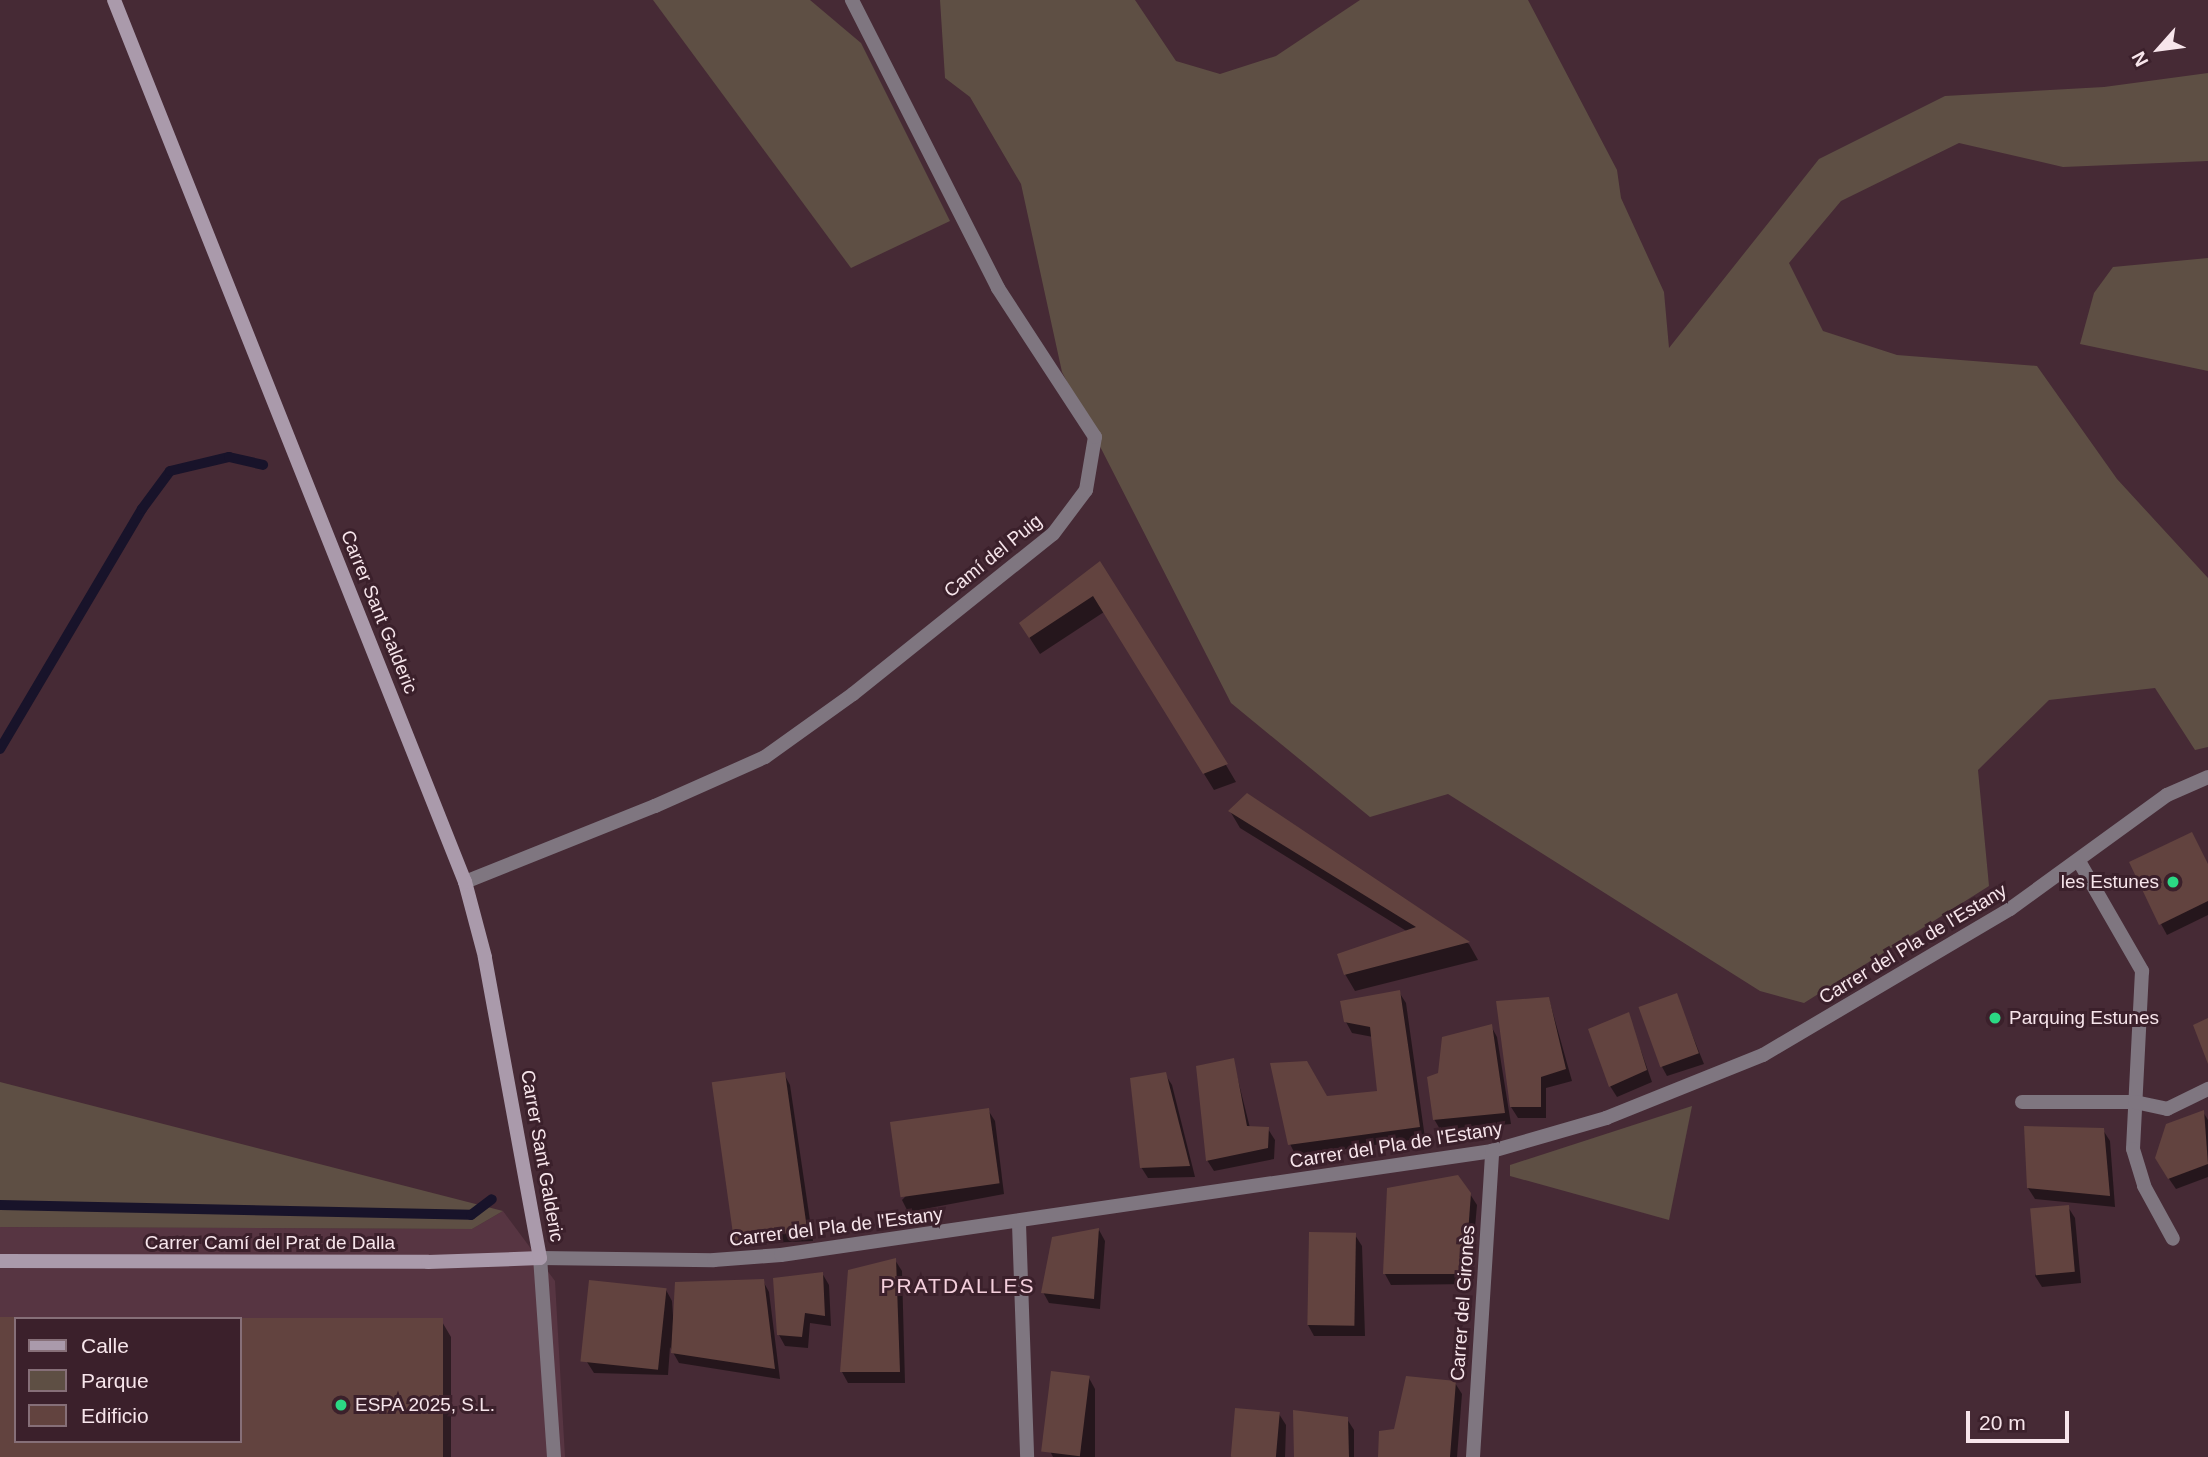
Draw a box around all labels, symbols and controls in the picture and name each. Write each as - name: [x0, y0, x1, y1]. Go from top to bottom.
- north arrow: [2124, 14, 2194, 84]
- text: N: [2128, 48, 2153, 70]
- street label: Camí del Puig: [939, 510, 1047, 602]
- street label: Carrer Sant Galderic: [336, 527, 422, 697]
- place label: les Estunes: [2061, 871, 2159, 893]
- marker: les Estunes: [2165, 874, 2181, 890]
- street label: Carrer del Pla de l'Estany: [1815, 879, 2011, 1009]
- place label: Parquing Estunes: [2009, 1007, 2159, 1029]
- marker: Parquing Estunes: [1987, 1010, 2003, 1026]
- street label: Carrer Sant Galderic: [516, 1068, 568, 1244]
- street label: Carrer del Pla de l'Estany: [1288, 1117, 1504, 1173]
- street label: Carrer del Pla de l'Estany: [728, 1203, 944, 1251]
- street label: Carrer del Gironès: [1446, 1224, 1480, 1382]
- street label: Carrer Camí del Prat de Dalla: [145, 1232, 395, 1254]
- district label: PRATDALLES: [882, 1273, 1034, 1299]
- legend: [14, 1317, 242, 1443]
- text: Calle: [81, 1334, 129, 1357]
- text: Parque: [81, 1369, 149, 1392]
- place label: ESPA 2025, S.L.: [355, 1394, 496, 1416]
- marker: ESPA 2025, S.L.: [333, 1397, 349, 1413]
- scale bar: [1970, 1398, 2073, 1442]
- text: Edificio: [81, 1404, 149, 1427]
- text: 20 m: [1979, 1411, 2026, 1434]

